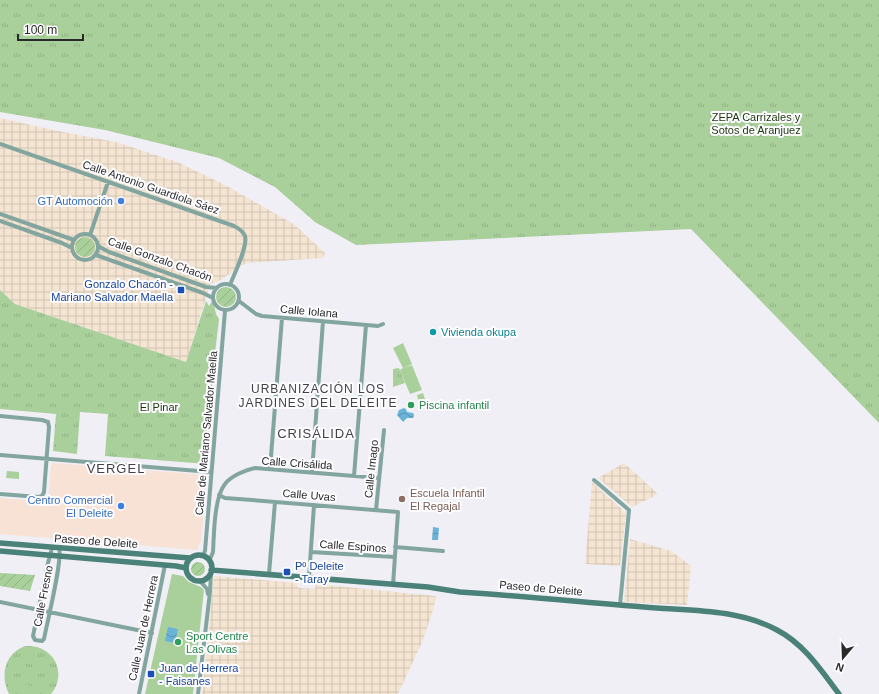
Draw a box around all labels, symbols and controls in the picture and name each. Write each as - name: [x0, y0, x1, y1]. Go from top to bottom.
- scale bar: [18, 16, 83, 42]
- text: 100 m: [24, 23, 57, 37]
- park label: ZEPA Carrizales y Sotos de Aranjuez: [711, 111, 801, 136]
- street label: Calle Antonio Guardiola Sáez: [81, 158, 221, 216]
- place label: GT Automoción: [37, 195, 113, 207]
- marker: GT Automoción: [116, 196, 126, 206]
- street label: Calle Gonzalo Chacón: [106, 235, 214, 283]
- place label: Gonzalo Chacón - Mariano Salvador Maella: [51, 278, 174, 303]
- marker: Gonzalo Chacón - Mariano Salvador Maella: [176, 285, 186, 295]
- street label: Calle Iolana: [280, 302, 339, 320]
- place label: Vivienda okupa: [441, 326, 517, 338]
- marker: Vivienda okupa: [428, 327, 438, 337]
- street label: Calle de Mariano Salvador Maella: [193, 349, 219, 516]
- district label: URBANIZACIÓN LOS JARDINES DEL DELEITE: [239, 381, 397, 410]
- place label: Piscina infantil: [419, 399, 489, 411]
- marker: Piscina infantil: [406, 400, 416, 410]
- park label: El Pinar: [140, 401, 179, 413]
- district label: CRISÁLIDA: [277, 426, 355, 441]
- street label: Calle Imago: [362, 439, 380, 499]
- street label: Calle Crisálida: [261, 455, 334, 472]
- district label: VERGEL: [87, 461, 145, 476]
- street label: Calle Uvas: [282, 487, 337, 503]
- place label: Escuela Infantil El Regajal: [410, 487, 485, 512]
- place label: Centro Comercial El Deleite: [27, 494, 113, 519]
- marker: Escuela Infantil El Regajal: [397, 494, 407, 504]
- marker: Centro Comercial El Deleite: [116, 501, 126, 511]
- street label: Paseo de Deleite: [54, 532, 138, 550]
- street label: Calle Espinos: [319, 538, 387, 554]
- place label: Pº Deleite - Taray: [295, 560, 344, 585]
- street label: Calle Fresno: [31, 564, 55, 628]
- marker: Pº Deleite - Taray: [282, 567, 292, 577]
- street label: Calle Juan de Herrera: [126, 573, 160, 682]
- street label: Paseo de Deleite: [499, 578, 583, 598]
- place label: Sport Centre Las Olivas: [186, 630, 248, 655]
- marker: Sport Centre Las Olivas: [173, 637, 183, 647]
- north arrow: [823, 638, 863, 678]
- text: N: [834, 660, 845, 674]
- place label: Juan de Herrera - Faisanes: [159, 662, 239, 687]
- marker: Juan de Herrera - Faisanes: [146, 669, 156, 679]

